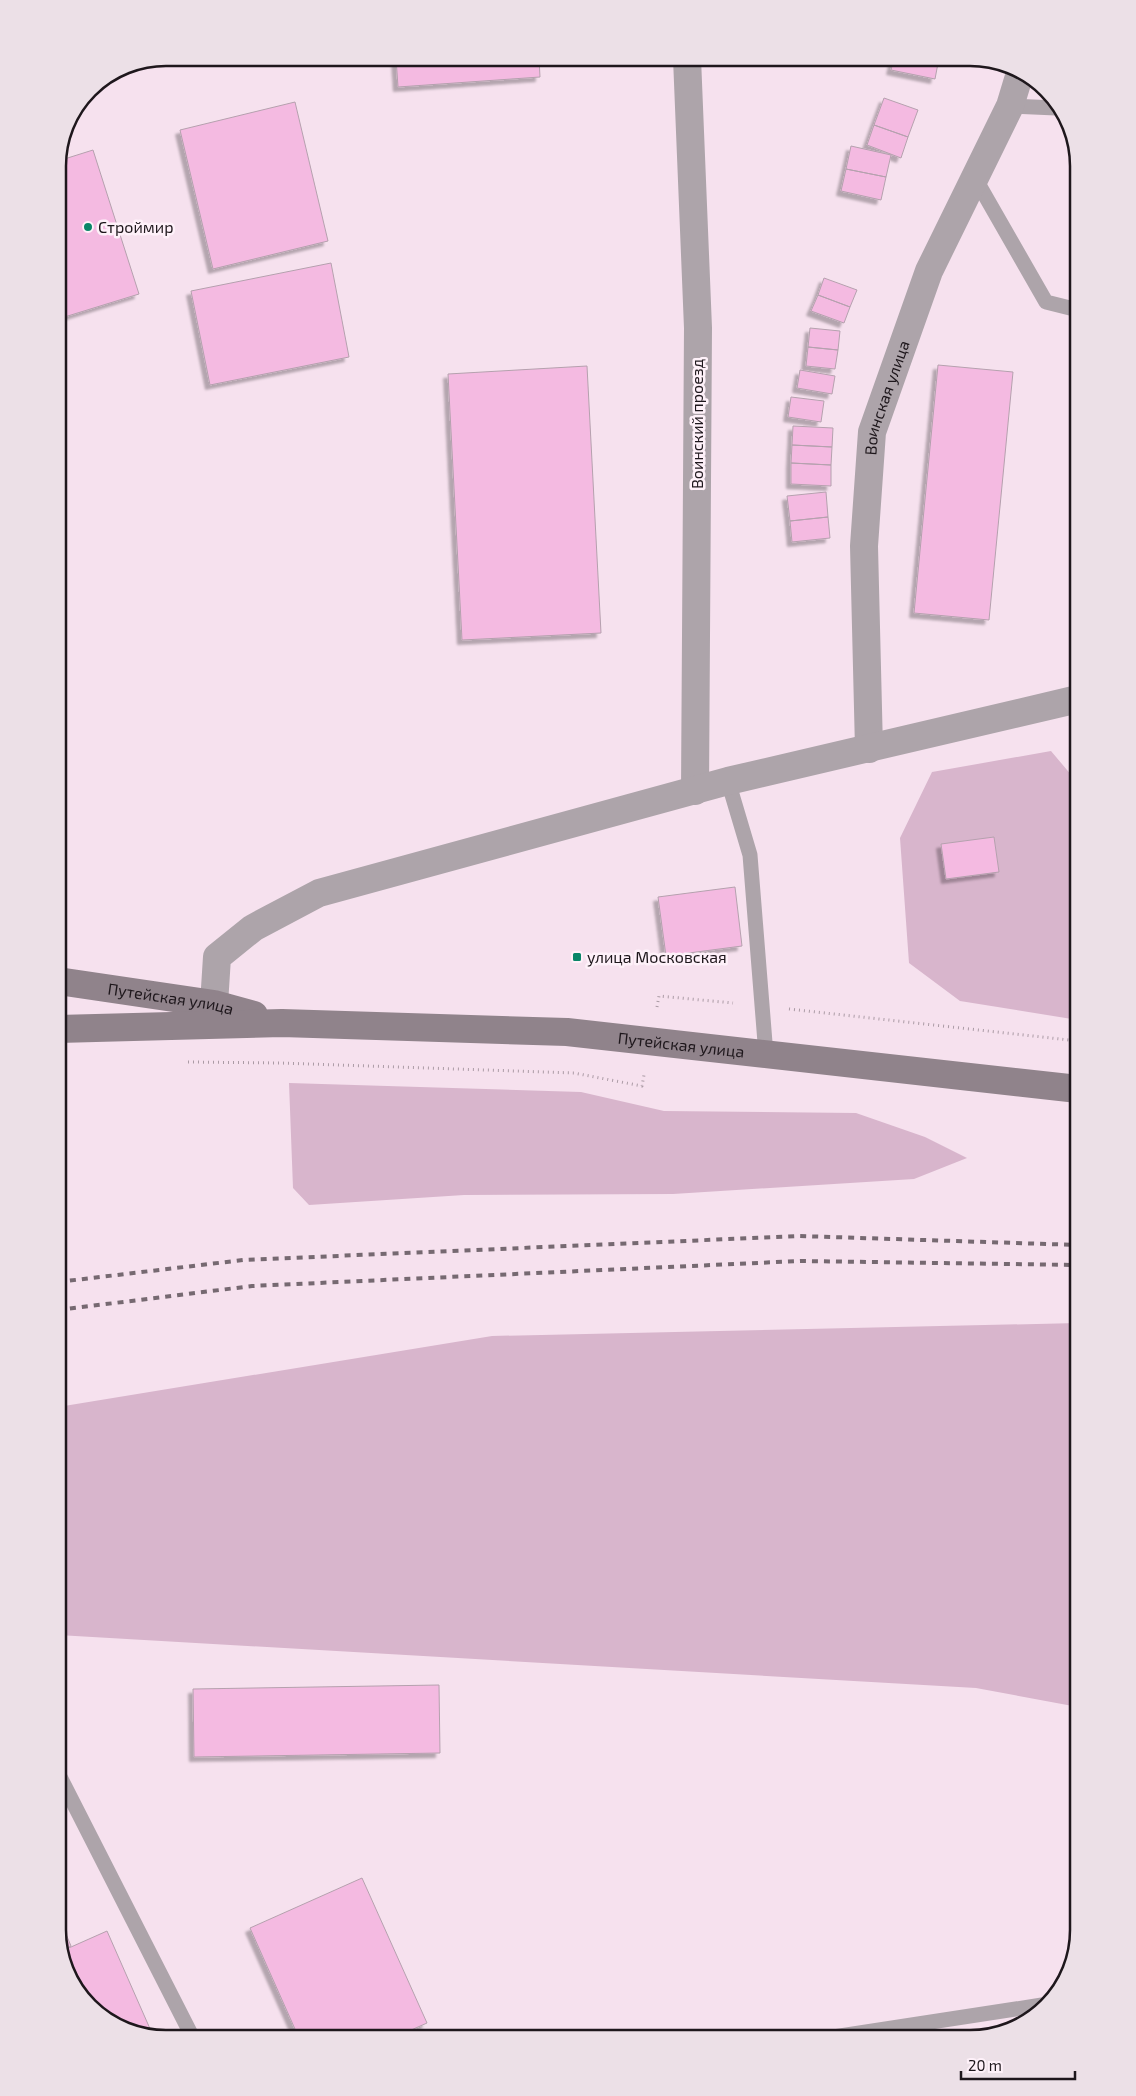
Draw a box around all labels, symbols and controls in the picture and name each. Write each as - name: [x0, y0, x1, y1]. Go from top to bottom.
- place label: Строймир: [98, 217, 174, 236]
- marker: Строймир: [82, 221, 94, 233]
- street label: Воинская улица: [860, 338, 913, 456]
- street label: Воинский проезд: [687, 359, 706, 489]
- place label: улица Московская: [587, 947, 727, 967]
- marker: улица Московская: [571, 951, 583, 963]
- street label: Путейская улица: [106, 978, 236, 1018]
- street label: Путейская улица: [617, 1028, 745, 1061]
- scale bar: [961, 2048, 1075, 2080]
- text: 20 m: [968, 2056, 1002, 2074]

